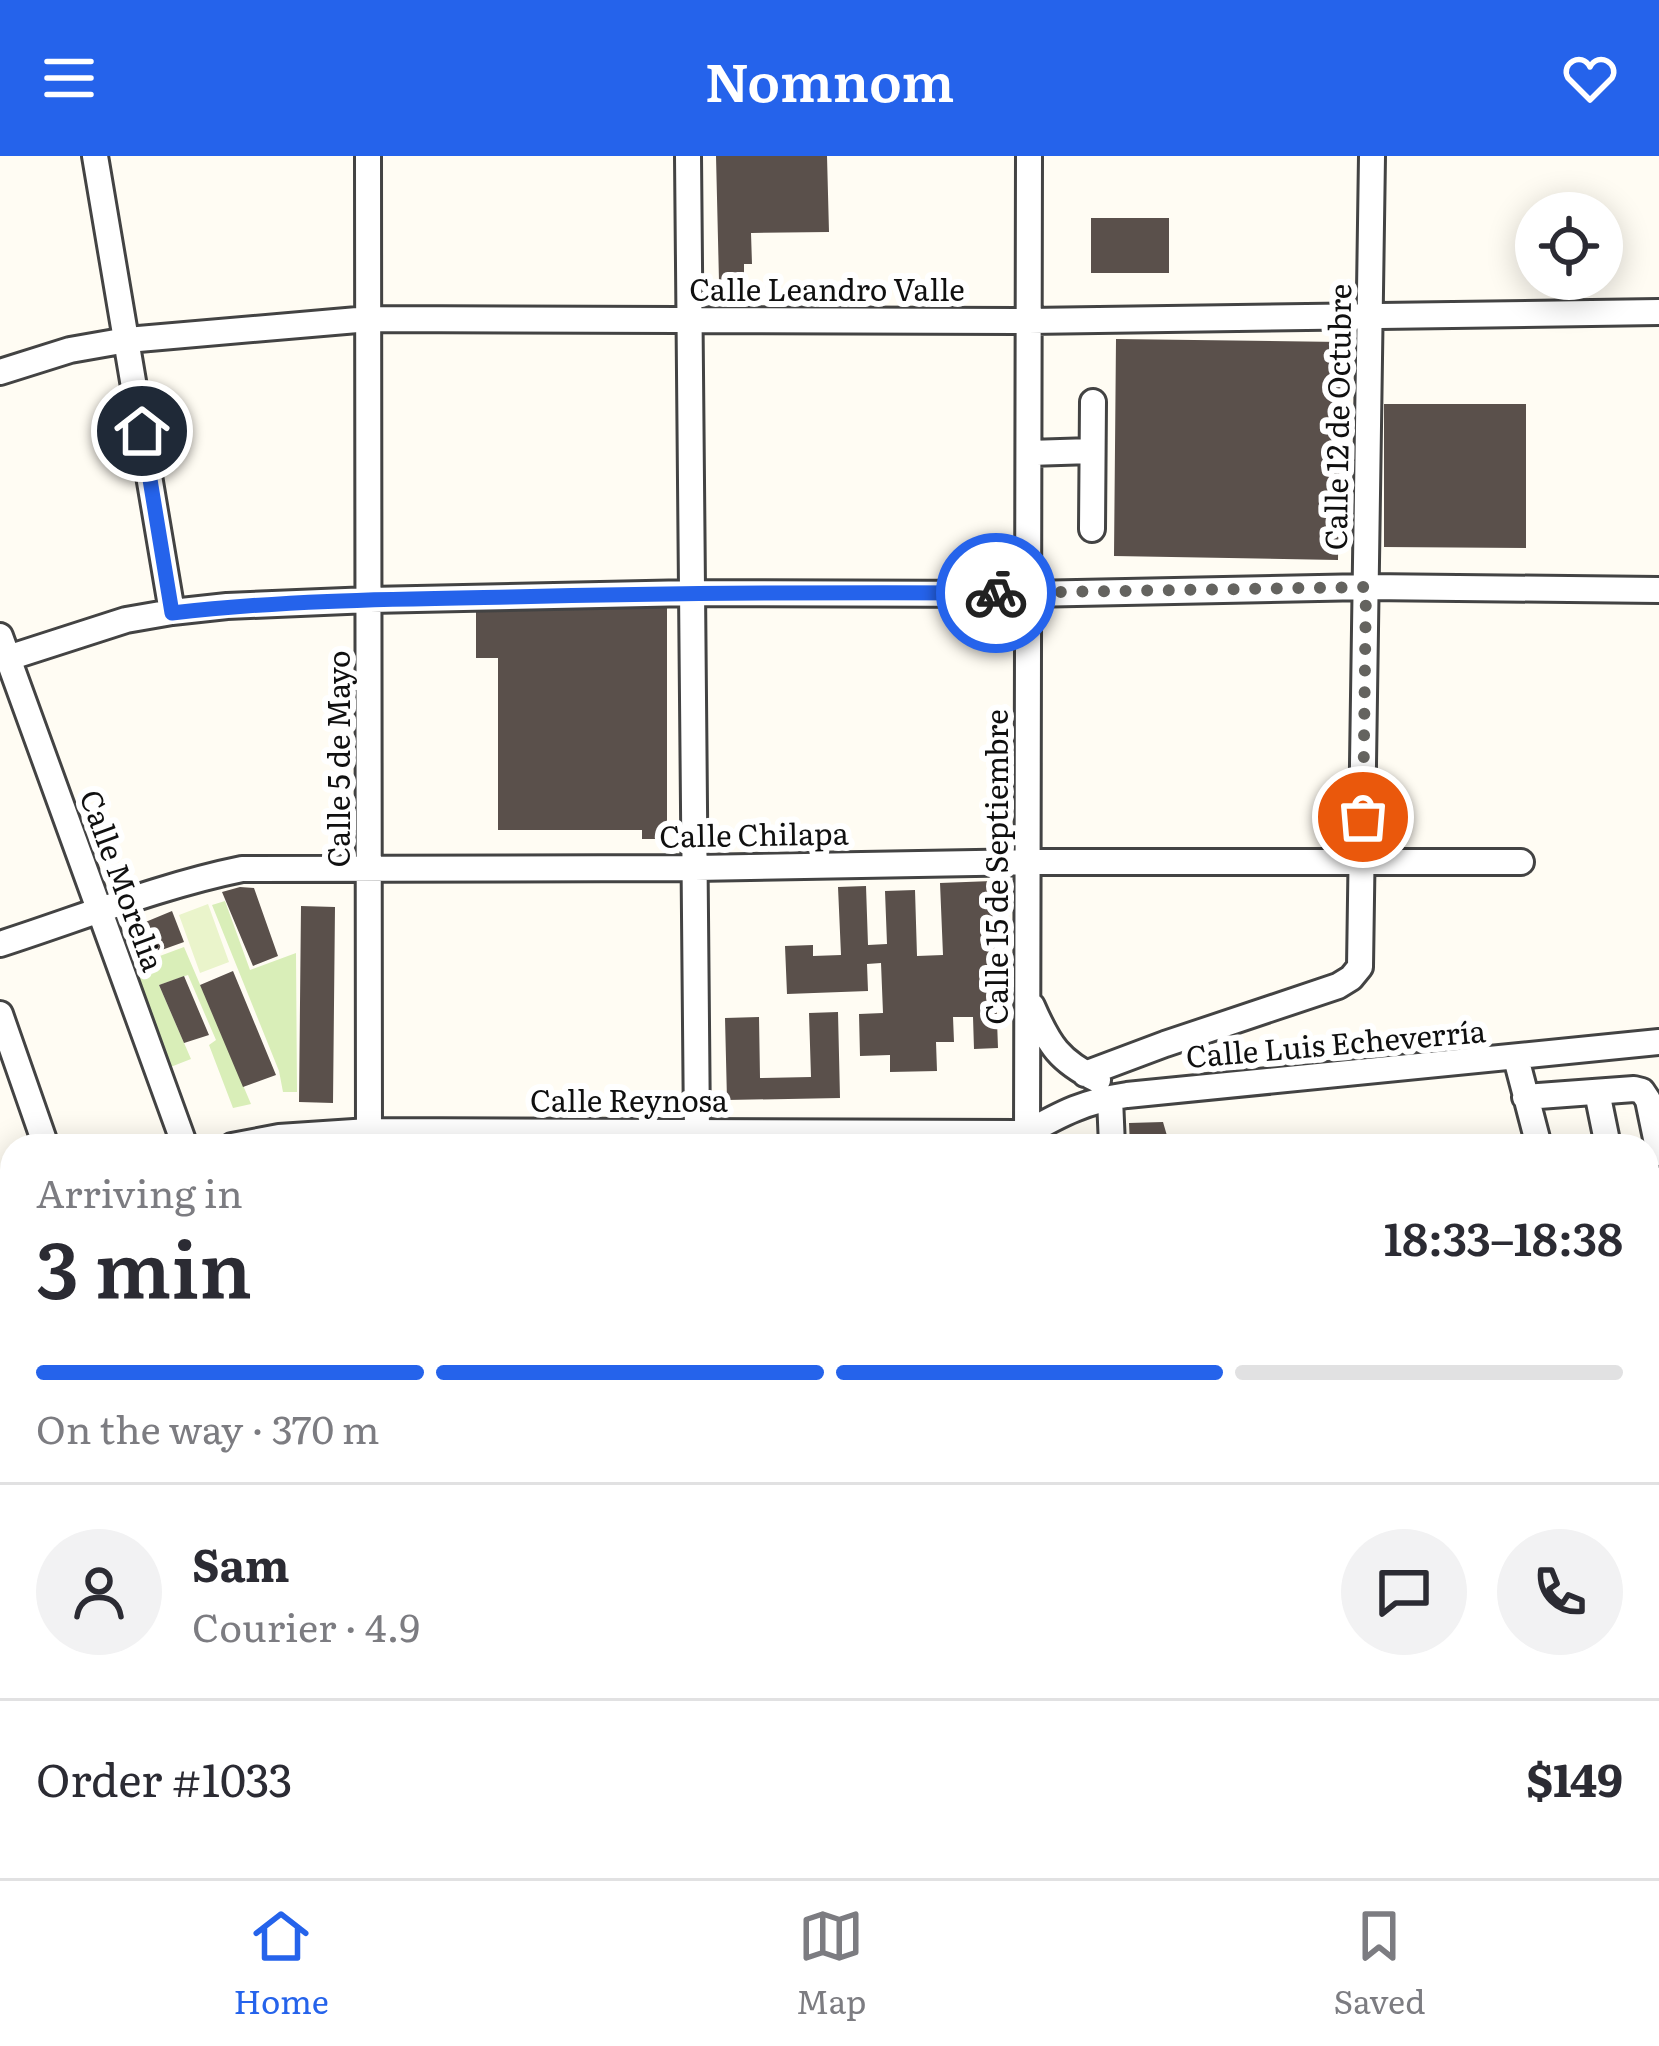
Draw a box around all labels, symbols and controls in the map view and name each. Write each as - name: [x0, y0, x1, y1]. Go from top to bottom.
- text: Nomnom: [704, 38, 955, 119]
- icon: menu: [36, 45, 102, 111]
- icon: heart: [1557, 45, 1623, 111]
- map controls: [1515, 192, 1623, 300]
- button: locate: [1515, 192, 1623, 300]
- street label: Calle Leandro Valle: [689, 266, 965, 310]
- street label: Calle 12 de Octubre: [1312, 283, 1360, 551]
- pin: [91, 380, 193, 482]
- icon: home: [109, 398, 175, 464]
- courier: [936, 533, 1056, 653]
- icon: bike: [963, 560, 1029, 626]
- street label: Calle 5 de Mayo: [315, 650, 359, 868]
- street label: Calle 15 de Septiembre: [973, 709, 1017, 1025]
- pin: [1312, 766, 1414, 868]
- street label: Calle Morelia: [71, 783, 177, 978]
- icon: bag: [1330, 784, 1396, 850]
- street label: Calle Chilapa: [659, 809, 850, 857]
- street label: Calle Luis Echeverría: [1184, 1007, 1488, 1077]
- street label: Calle Reynosa: [530, 1077, 729, 1121]
- text: Arriving in: [36, 1162, 243, 1220]
- text: 18:33–18:38: [1384, 1203, 1623, 1270]
- text: 3 min: [36, 1207, 252, 1323]
- text: On the way · 370 m: [36, 1398, 380, 1456]
- button: person: [36, 1529, 162, 1655]
- text: Sam: [192, 1529, 290, 1596]
- button: chat: [1341, 1529, 1467, 1655]
- button: phone: [1497, 1529, 1623, 1655]
- text: Courier · 4.9: [192, 1596, 420, 1654]
- text: Order #1033: [36, 1744, 293, 1811]
- text: $149: [1526, 1744, 1623, 1811]
- tab: Home: [234, 1903, 329, 2024]
- tab: Map: [796, 1903, 866, 2024]
- tab: Saved: [1334, 1903, 1425, 2024]

